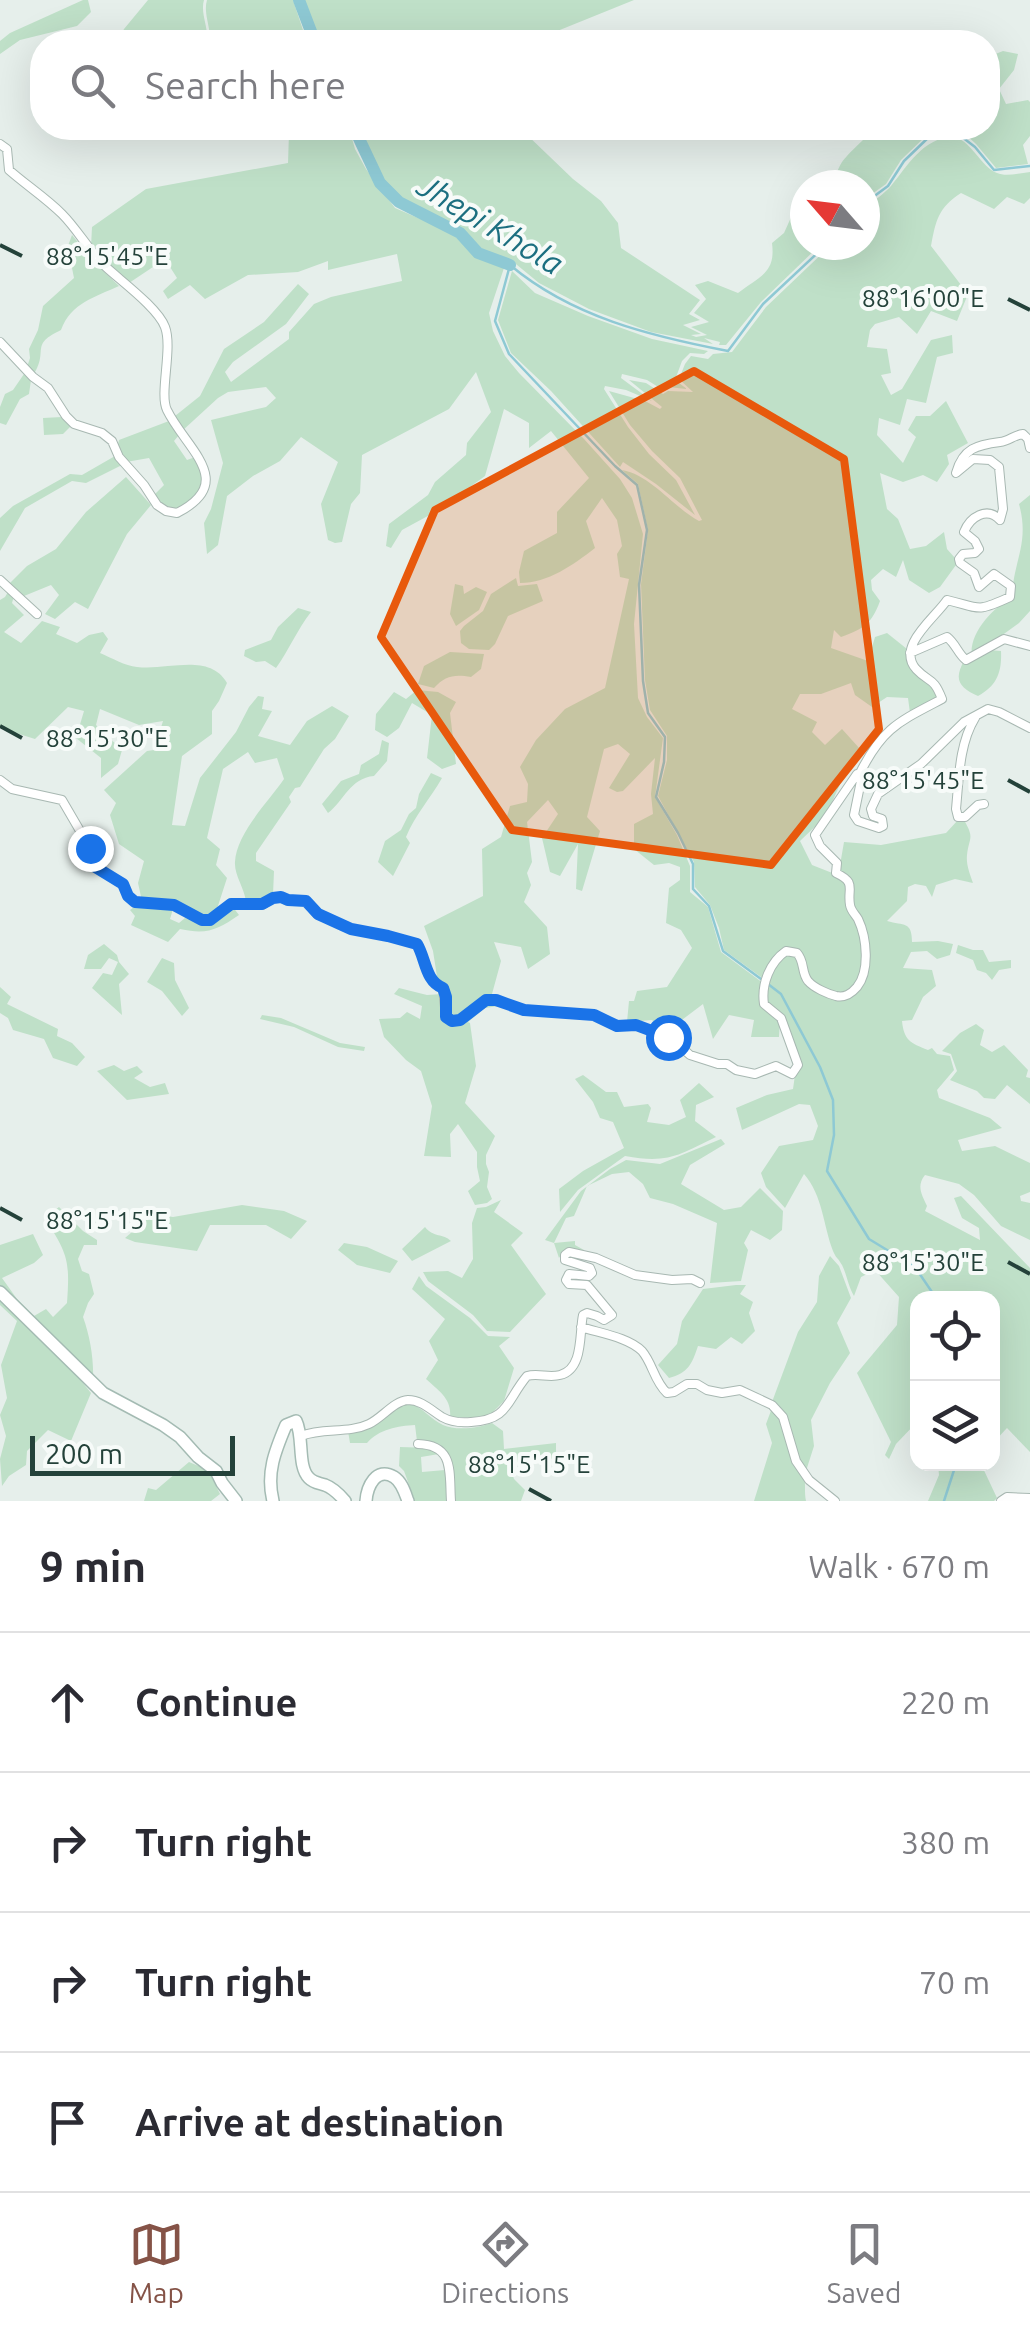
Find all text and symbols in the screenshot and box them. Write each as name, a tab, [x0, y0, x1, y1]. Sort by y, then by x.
search box	[30, 30, 1000, 140]
icon: search	[65, 58, 120, 113]
text: Search here	[145, 64, 346, 106]
water label: Jhepi Khola	[410, 166, 570, 281]
north arrow	[790, 170, 880, 260]
text: 88°15'45"E	[46, 242, 168, 270]
text: 88°16'00"E	[862, 284, 984, 312]
text: 88°15'30"E	[46, 724, 168, 752]
text: 88°15'45"E	[862, 766, 984, 794]
route end	[68, 826, 114, 872]
route start	[646, 1015, 692, 1061]
text: 88°15'15"E	[46, 1206, 168, 1234]
text: 88°15'30"E	[862, 1248, 984, 1276]
map controls	[910, 1291, 1000, 1471]
button: locate	[910, 1291, 1000, 1381]
button: layers	[910, 1381, 1000, 1471]
scale bar	[30, 1431, 235, 1476]
text: 200 m	[45, 1438, 123, 1469]
text: 88°15'15"E	[468, 1450, 590, 1478]
text: 9 min	[40, 1543, 146, 1590]
text: Walk · 670 m	[808, 1548, 990, 1584]
icon: ahead	[40, 1675, 95, 1730]
text: Continue	[135, 1681, 297, 1723]
text: 220 m	[901, 1684, 990, 1720]
icon: right	[40, 1815, 95, 1870]
text: Turn right	[135, 1821, 312, 1863]
text: 380 m	[901, 1824, 990, 1860]
icon: right	[40, 1955, 95, 2010]
text: Turn right	[135, 1961, 312, 2003]
text: 70 m	[919, 1964, 990, 2000]
icon: arrive	[40, 2095, 95, 2150]
text: Arrive at destination	[135, 2101, 504, 2143]
tab: Map	[129, 2217, 184, 2308]
tab: Directions	[441, 2217, 569, 2308]
tab: Saved	[827, 2217, 901, 2308]

